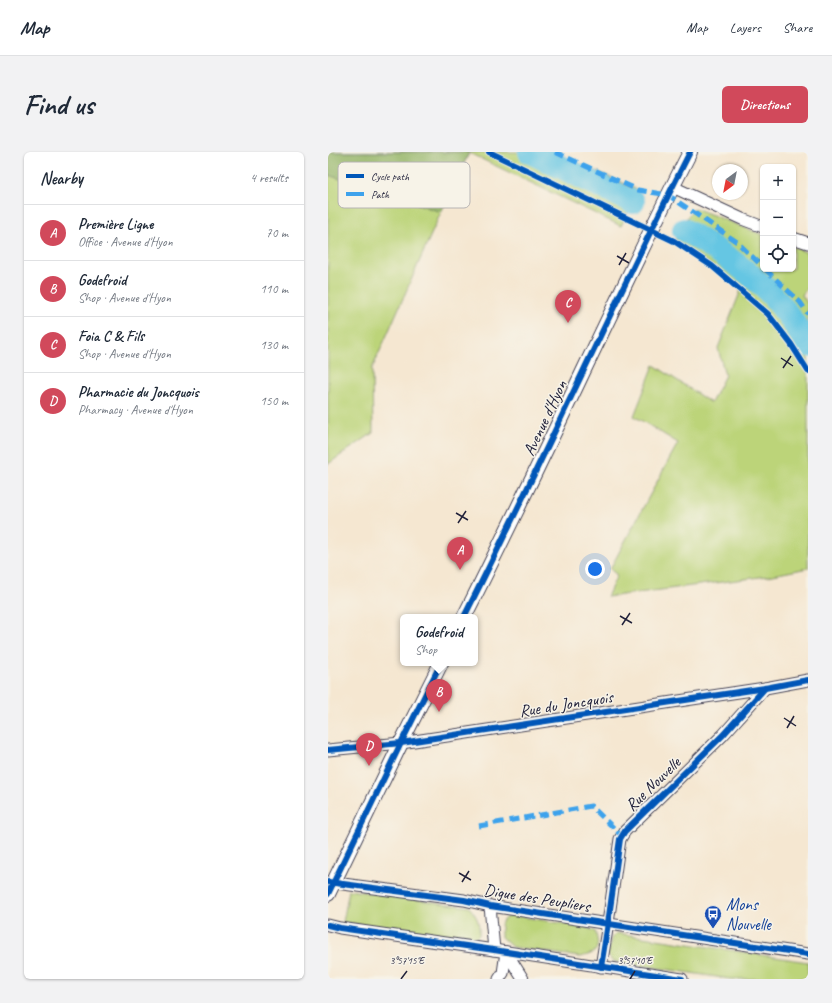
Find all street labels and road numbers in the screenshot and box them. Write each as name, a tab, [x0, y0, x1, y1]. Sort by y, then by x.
street label: Avenue d'Hyon	[518, 377, 572, 459]
street label: Rue du Joncquois	[518, 686, 615, 722]
street label: Rue Nouvelle	[621, 751, 686, 815]
street label: Digue des Peupliers	[483, 879, 594, 917]

